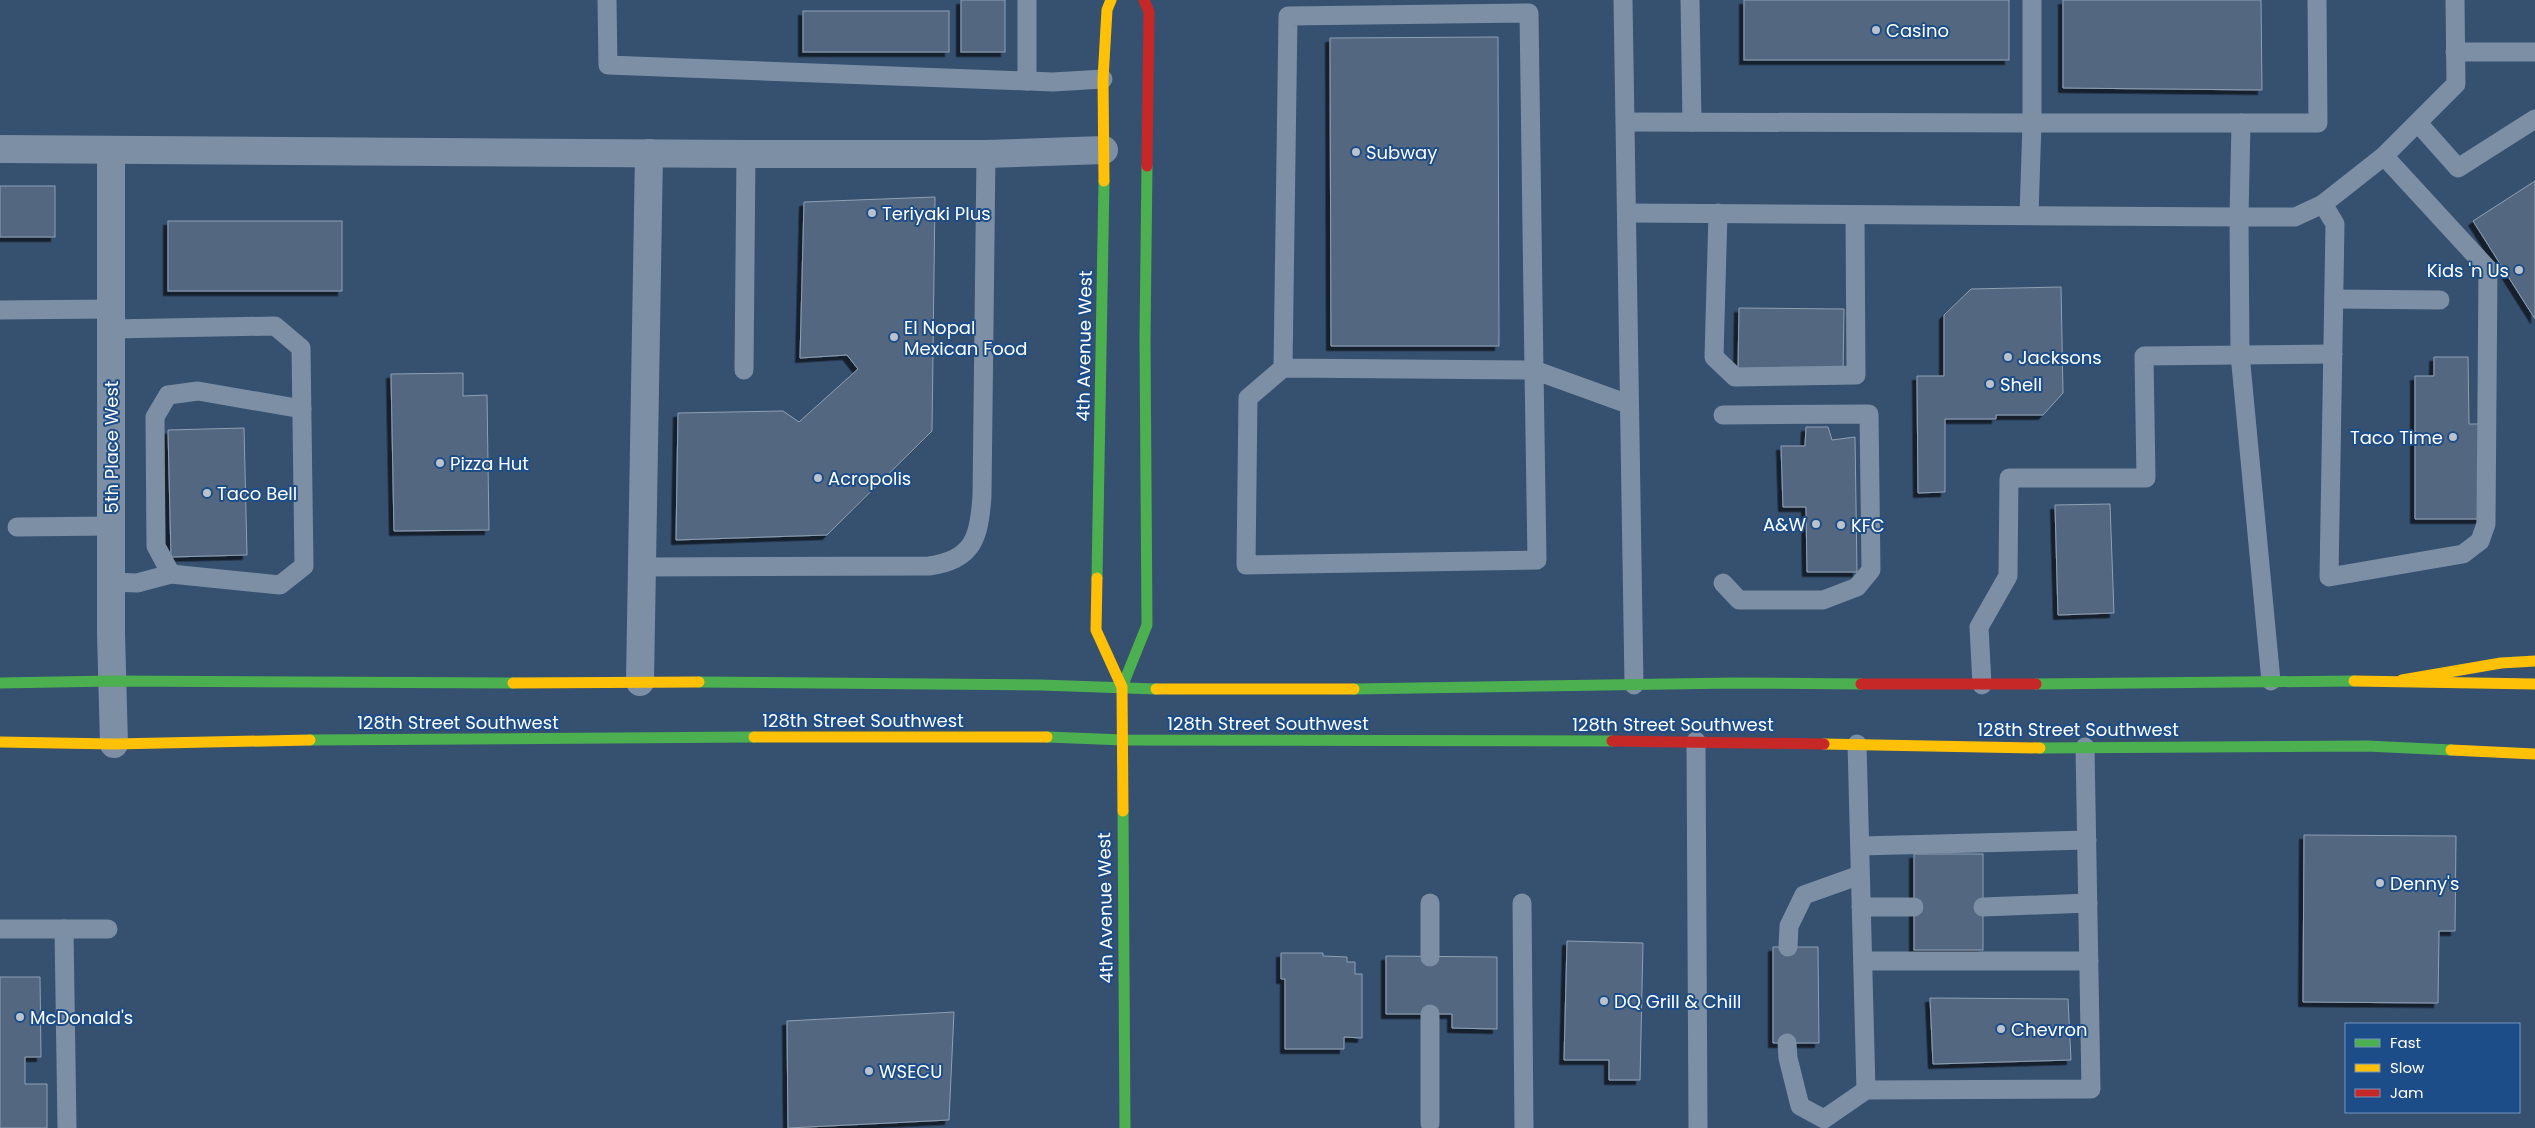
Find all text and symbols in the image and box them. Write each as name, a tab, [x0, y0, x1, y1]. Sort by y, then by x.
place label: Casino	[1886, 18, 1949, 43]
marker: Casino	[1870, 24, 1882, 36]
place label: Subway	[1366, 140, 1437, 165]
marker: Subway	[1350, 146, 1362, 158]
place label: Teriyaki Plus	[882, 201, 991, 226]
marker: Teriyaki Plus	[866, 207, 878, 219]
place label: Kids 'n Us	[2427, 258, 2509, 283]
marker: Kids 'n Us	[2513, 264, 2525, 276]
street label: 4th Avenue West	[1070, 270, 1098, 422]
place label: El Nopal Mexican Food	[904, 315, 1027, 361]
marker: El Nopal Mexican Food	[888, 331, 900, 343]
place label: Jacksons	[2018, 345, 2102, 370]
marker: Jacksons	[2002, 351, 2014, 363]
place label: Shell	[2000, 372, 2042, 397]
marker: Shell	[1984, 378, 1996, 390]
street label: 5th Place West	[99, 381, 124, 513]
place label: Taco Time	[2350, 425, 2443, 450]
marker: Taco Time	[2447, 431, 2459, 443]
place label: Pizza Hut	[450, 451, 529, 476]
marker: Pizza Hut	[434, 457, 446, 469]
place label: Acropolis	[828, 466, 911, 491]
marker: Acropolis	[812, 472, 824, 484]
place label: Taco Bell	[217, 481, 297, 506]
marker: Taco Bell	[201, 487, 213, 499]
place label: A&W	[1763, 512, 1806, 537]
place label: KFC	[1851, 513, 1885, 538]
marker: A&W	[1810, 518, 1822, 530]
marker: KFC	[1835, 519, 1847, 531]
street label: 128th Street Southwest	[762, 708, 964, 733]
street label: 128th Street Southwest	[357, 710, 559, 735]
street label: 128th Street Southwest	[1167, 711, 1369, 736]
street label: 128th Street Southwest	[1572, 712, 1774, 737]
street label: 128th Street Southwest	[1977, 717, 2179, 742]
street label: 4th Avenue West	[1091, 832, 1119, 984]
place label: Denny's	[2390, 871, 2459, 896]
marker: Denny's	[2374, 877, 2386, 889]
place label: DQ Grill & Chill	[1614, 989, 1741, 1014]
marker: DQ Grill & Chill	[1598, 995, 1610, 1007]
place label: McDonald's	[30, 1005, 133, 1030]
marker: McDonald's	[14, 1011, 26, 1023]
place label: Chevron	[2011, 1017, 2087, 1042]
marker: Chevron	[1995, 1023, 2007, 1035]
legend	[2345, 1023, 2520, 1113]
text: Fast	[2390, 1032, 2421, 1053]
text: Slow	[2390, 1057, 2425, 1078]
place label: WSECU	[879, 1059, 942, 1084]
marker: WSECU	[863, 1065, 875, 1077]
text: Jam	[2390, 1082, 2424, 1103]

